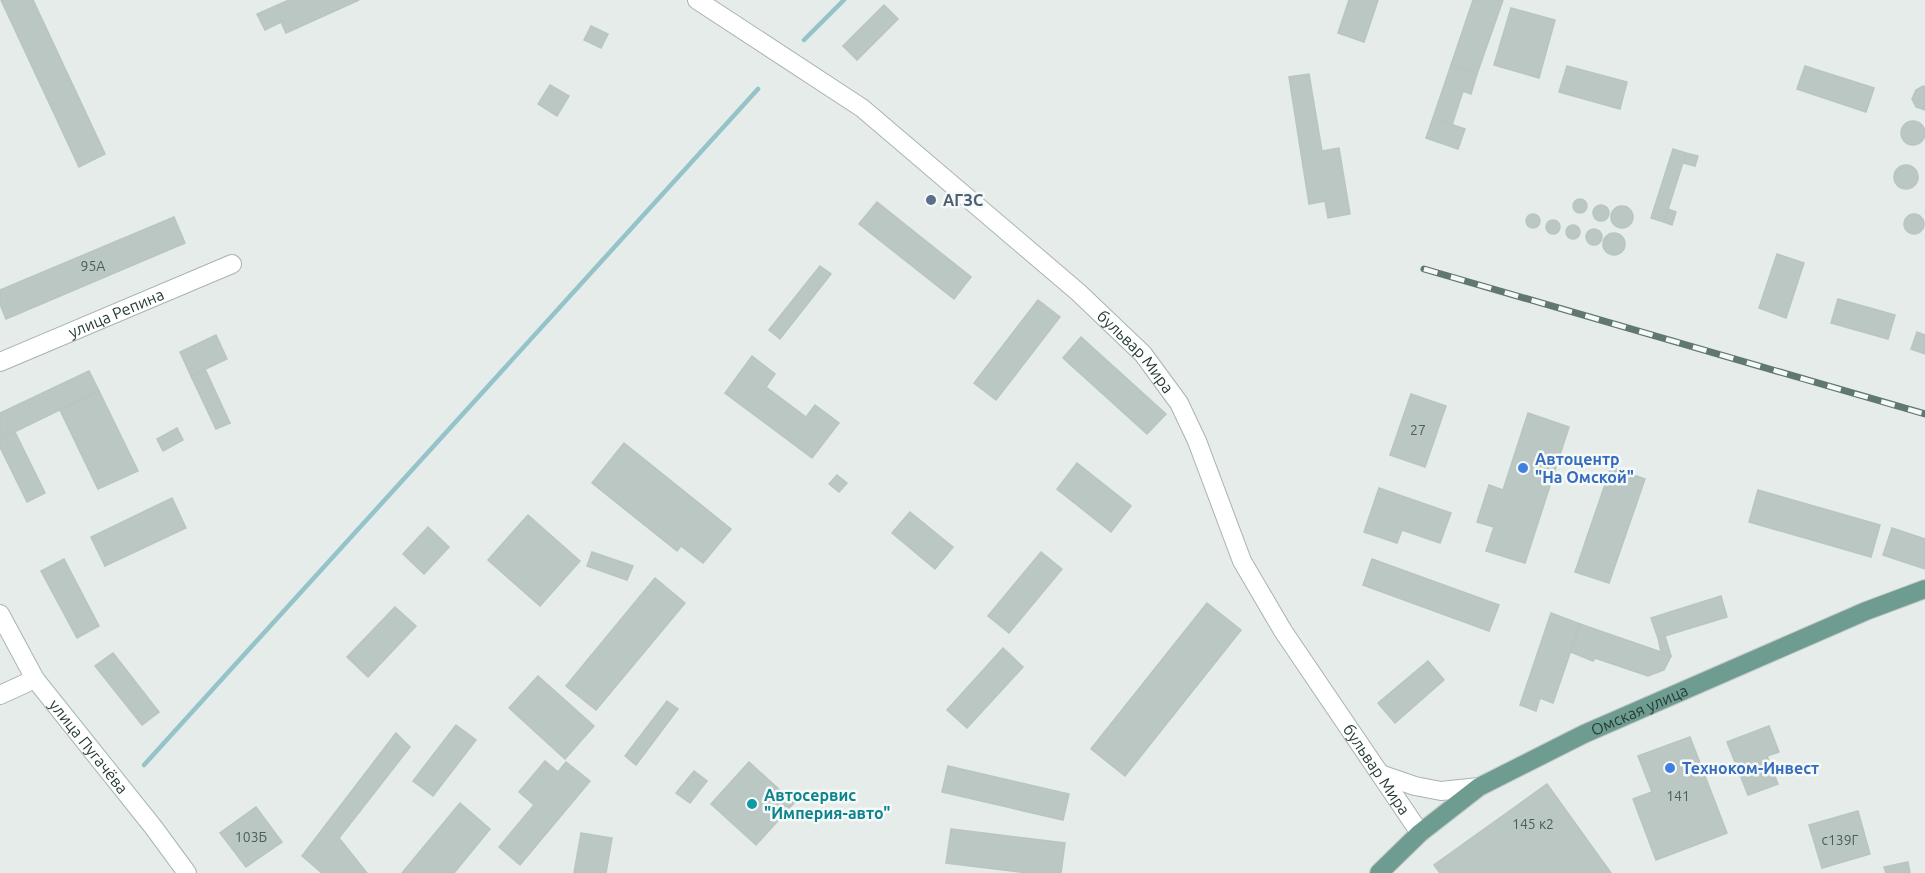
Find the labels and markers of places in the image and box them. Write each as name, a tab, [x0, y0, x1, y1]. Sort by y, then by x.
place label: АГЗС	[943, 191, 983, 209]
marker: АГЗС	[924, 193, 938, 207]
place label: Автоцентр "На Омской"	[1535, 450, 1634, 486]
marker: Автоцентр "На Омской"	[1516, 461, 1530, 475]
place label: Техноком-Инвест	[1682, 759, 1819, 777]
marker: Техноком-Инвест	[1663, 761, 1677, 775]
place label: Автосервис "Империя-авто"	[764, 786, 890, 822]
marker: Автосервис "Империя-авто"	[745, 797, 759, 811]

